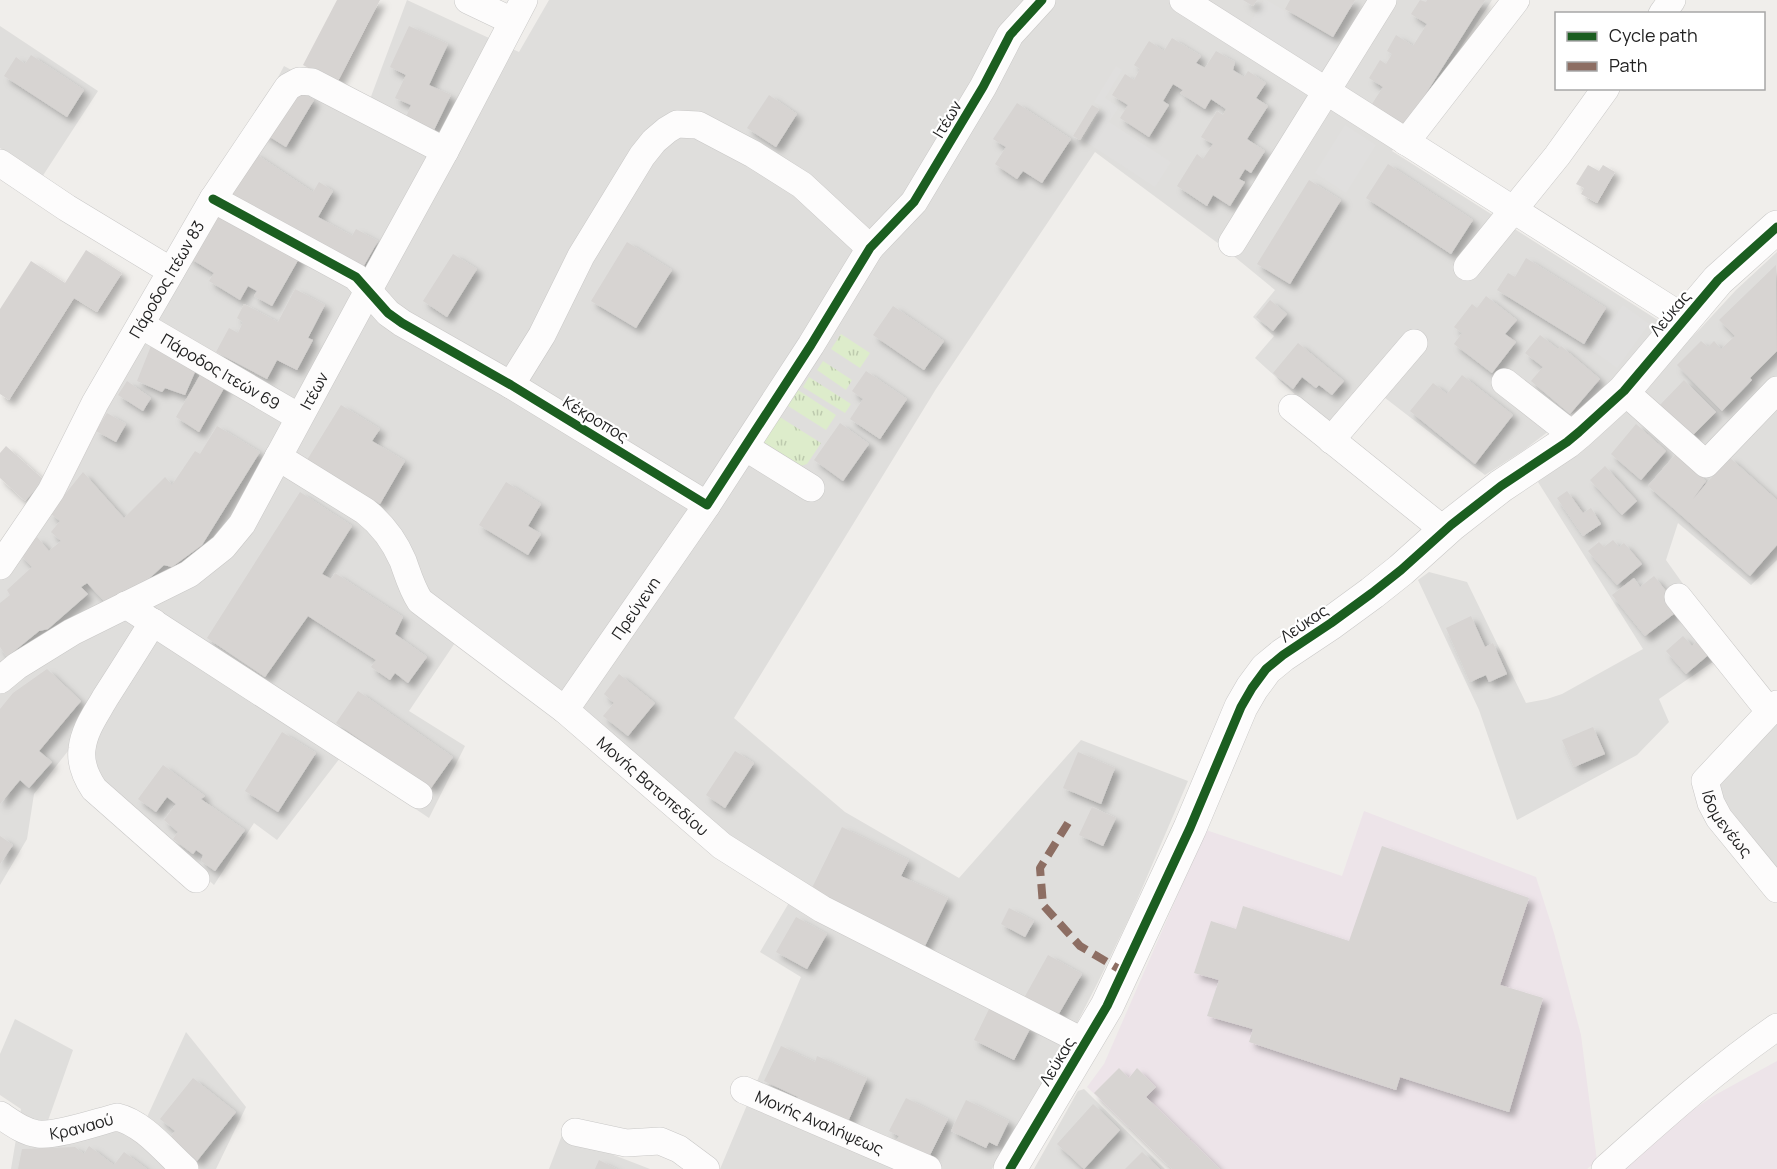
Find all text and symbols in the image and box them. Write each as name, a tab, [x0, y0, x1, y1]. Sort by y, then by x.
legend	[1555, 12, 1765, 90]
text: Cycle path	[1609, 23, 1698, 47]
text: Path	[1609, 53, 1647, 77]
street label: Ιτέων	[927, 96, 967, 142]
street label: Πάροδος Ιτέων 83	[124, 217, 209, 342]
street label: Λεύκας	[1644, 285, 1696, 341]
street label: Πάροδος Ιτεών 69	[157, 328, 284, 415]
street label: Ιτέων	[295, 368, 333, 414]
street label: Κέκροπος	[559, 391, 633, 447]
street label: Πρεύγενη	[606, 572, 665, 644]
street label: Λεύκας	[1276, 599, 1332, 647]
street label: Μονής Βατοπεδίου	[592, 731, 713, 841]
street label: Ιδομενέως	[1697, 788, 1758, 862]
street label: Λεύκας	[1034, 1032, 1080, 1090]
street label: Μονής Αναλήψεως	[752, 1085, 887, 1160]
street label: Κραναού	[48, 1108, 116, 1145]

